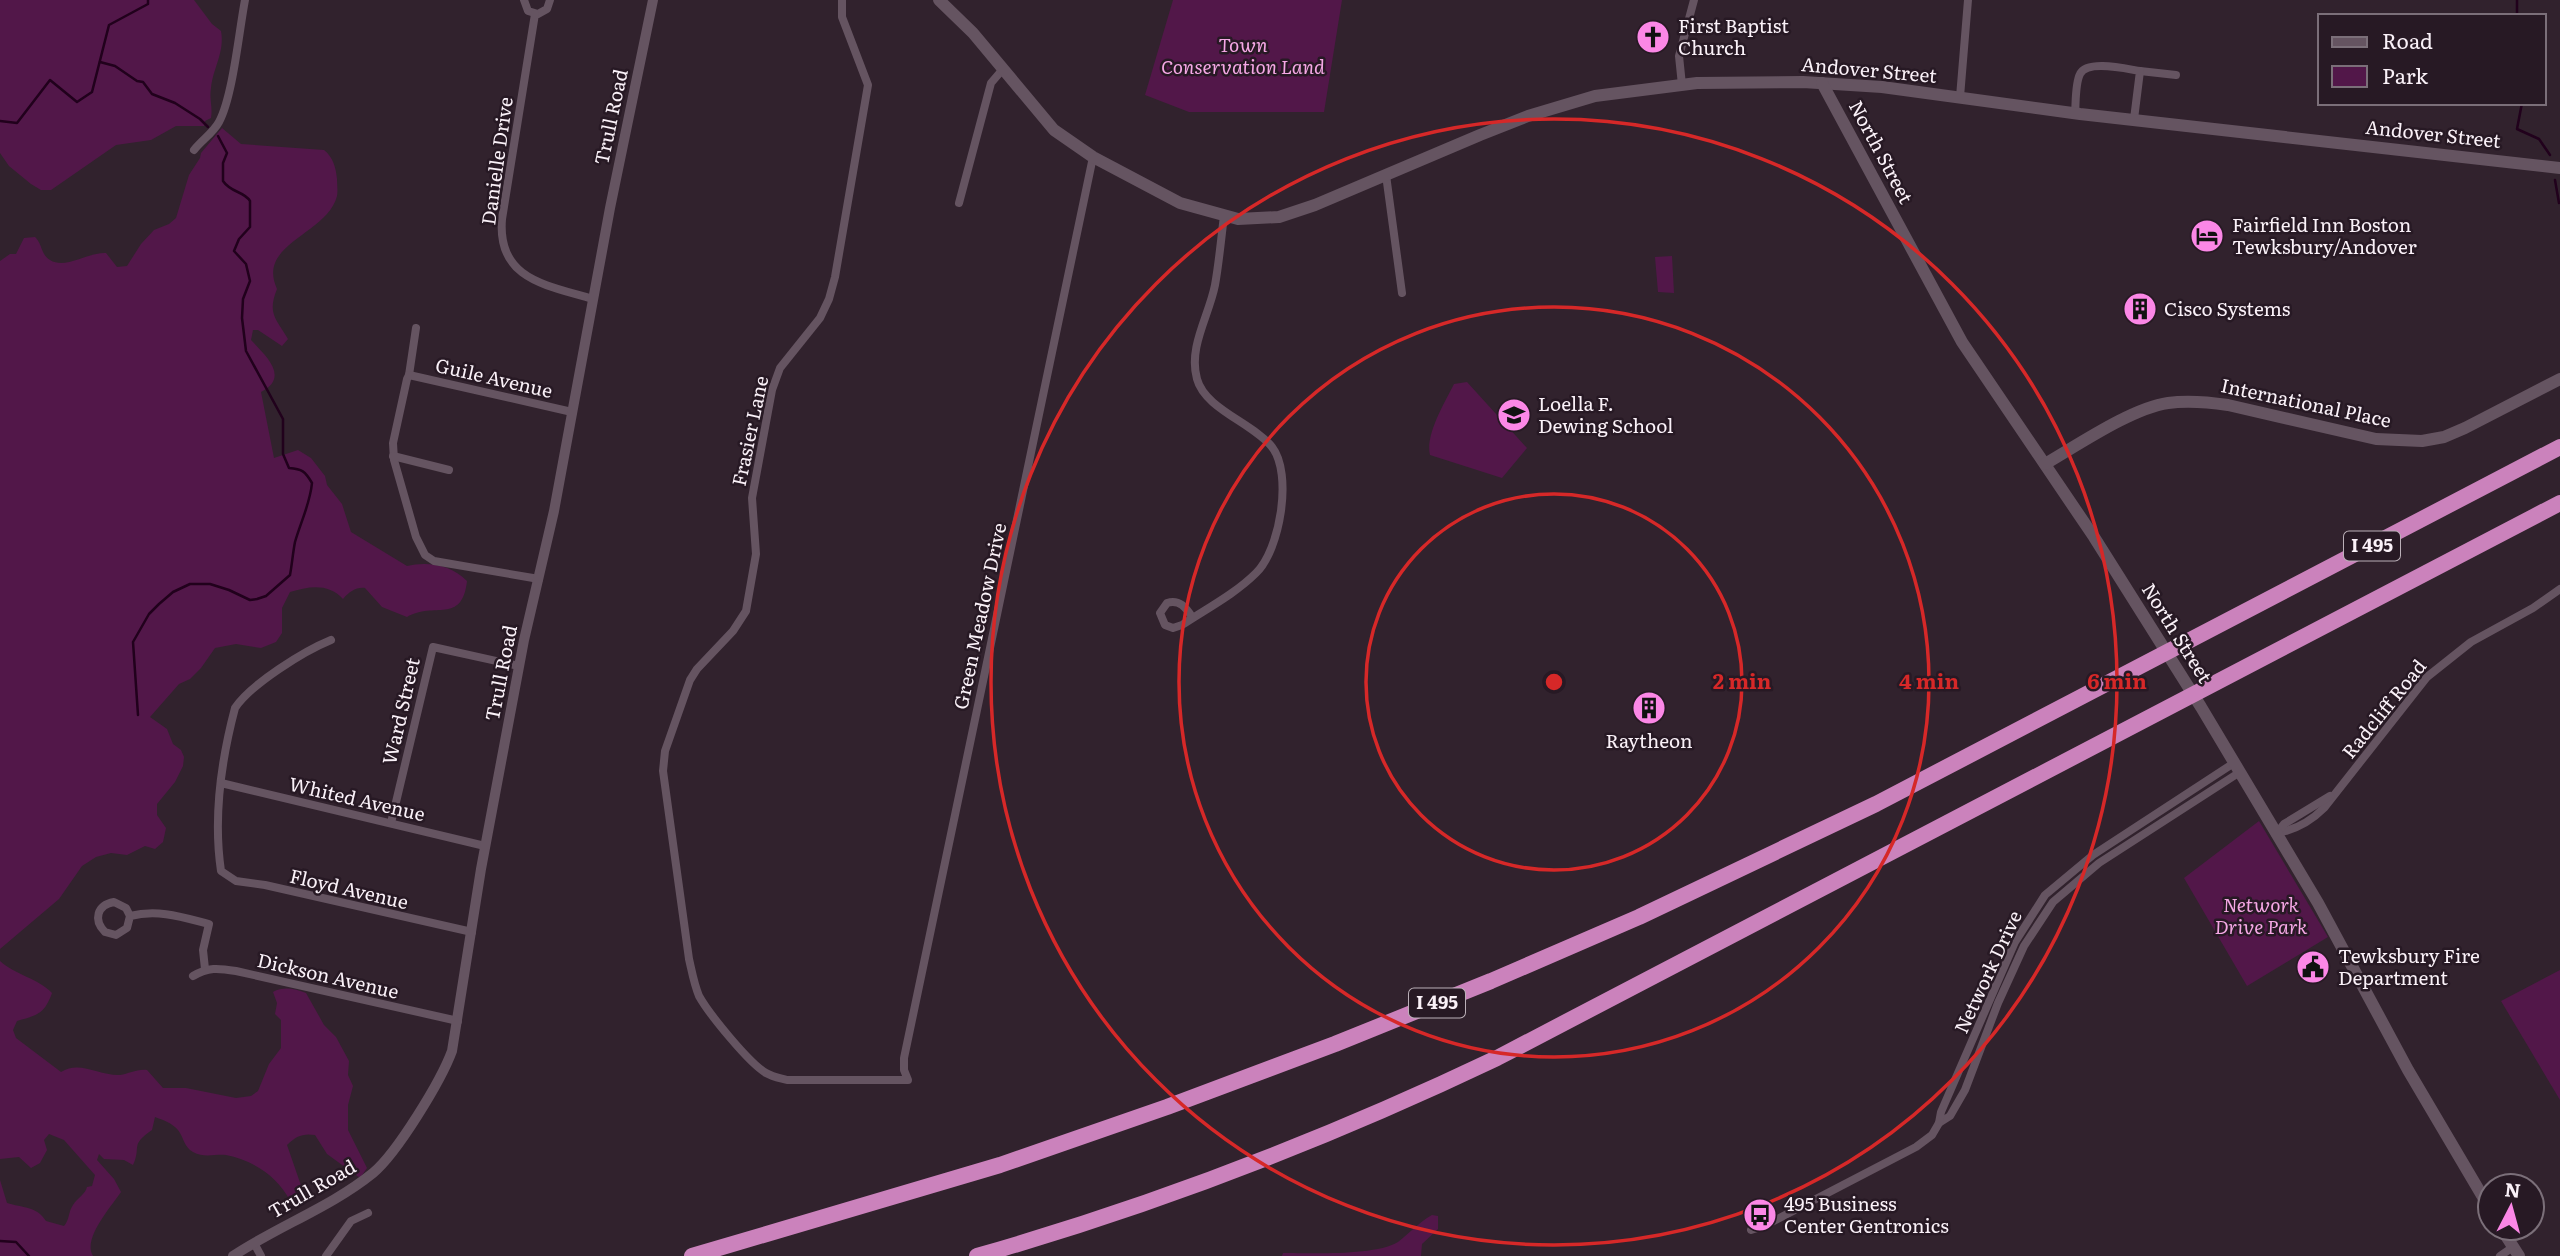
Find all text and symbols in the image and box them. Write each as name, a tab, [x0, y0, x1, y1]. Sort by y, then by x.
place label: First Baptist Church	[1678, 11, 1789, 61]
legend	[2318, 14, 2546, 105]
church icon: First Baptist Church	[1634, 18, 1672, 56]
text: Road	[2382, 24, 2433, 55]
park label: Town Conservation Land	[1161, 30, 1325, 80]
street label: Andover Street	[1800, 49, 1938, 89]
text: Park	[2382, 59, 2428, 90]
street label: Trull Road	[586, 66, 634, 167]
street label: Danielle Drive	[473, 95, 519, 227]
street label: North Street	[1843, 95, 1921, 208]
street label: Andover Street	[2364, 112, 2502, 154]
place label: Fairfield Inn Boston Tewksbury/Andover	[2232, 210, 2417, 260]
hotel icon: Fairfield Inn Boston Tewksbury/Andover	[2188, 217, 2226, 255]
building icon: Cisco Systems	[2121, 290, 2159, 328]
place label: Cisco Systems	[2164, 294, 2291, 322]
street label: Guile Avenue	[433, 350, 556, 404]
street label: International Place	[2218, 370, 2394, 434]
street label: Frasier Lane	[724, 373, 774, 489]
place label: Loella F. Dewing School	[1538, 389, 1673, 439]
school or university icon: Loella F. Dewing School	[1495, 396, 1533, 434]
street label: Green Meadow Drive	[946, 520, 1013, 712]
road number: I 495	[2344, 532, 2400, 560]
street label: North Street	[2136, 577, 2220, 688]
street label: Trull Road	[477, 622, 523, 723]
street label: Radcliff Road	[2334, 652, 2432, 764]
street label: Ward Street	[374, 654, 426, 767]
text: 2 min	[1713, 664, 1772, 695]
text: 4 min	[1899, 664, 1959, 695]
text: 6 min	[2087, 664, 2147, 695]
centre of rings	[1542, 670, 1566, 694]
building icon: Raytheon	[1630, 689, 1668, 727]
place label: Raytheon	[1605, 726, 1693, 754]
street label: Whited Avenue	[287, 769, 428, 827]
street label: Floyd Avenue	[287, 861, 411, 915]
park label: Network Drive Park	[2215, 890, 2308, 940]
street label: Network Drive	[1946, 905, 2028, 1038]
place label: Tewksbury Fire Department	[2338, 941, 2480, 991]
street label: Dickson Avenue	[255, 945, 402, 1005]
public building icon: Tewksbury Fire Department	[2294, 948, 2332, 986]
road number: I 495	[1409, 988, 1465, 1018]
street label: Trull Road	[262, 1152, 361, 1225]
north arrow	[2476, 1172, 2546, 1242]
text: N	[2503, 1174, 2522, 1204]
place label: 495 Business Center Gentronics	[1784, 1189, 1949, 1239]
bus stop icon: 495 Business Center Gentronics	[1741, 1196, 1779, 1234]

